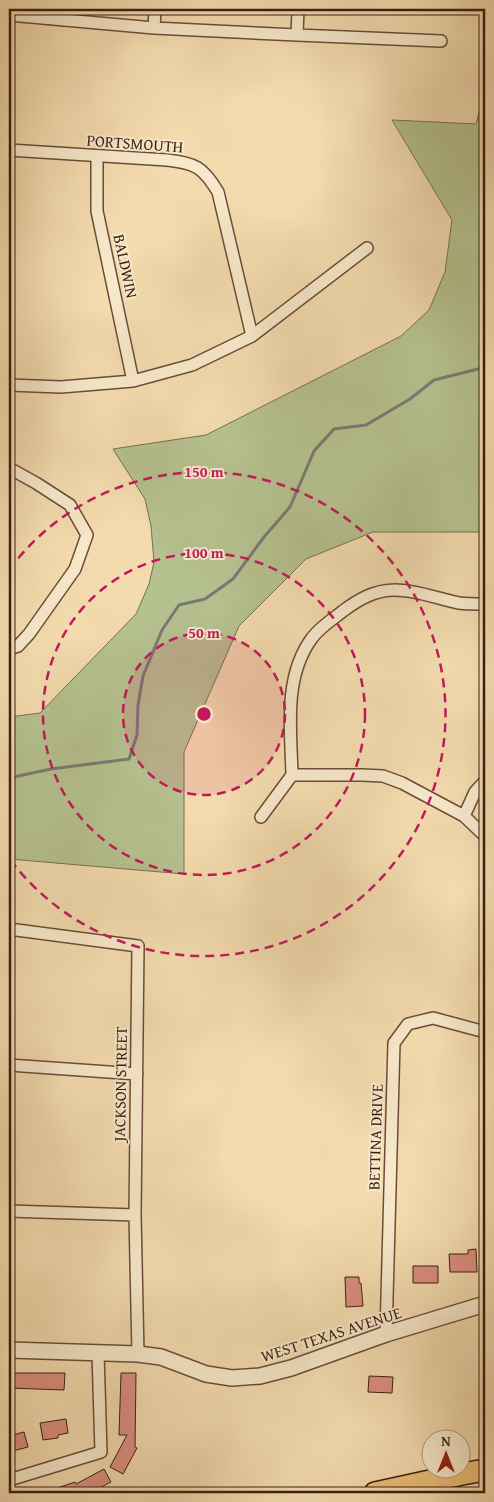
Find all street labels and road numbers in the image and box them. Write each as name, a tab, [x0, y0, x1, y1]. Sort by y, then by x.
street label: PORTSMOUTH	[86, 128, 185, 158]
street label: BALDWIN	[107, 232, 145, 301]
street label: JACKSON STREET	[107, 1026, 133, 1144]
street label: BETTINA DRIVE	[361, 1084, 389, 1190]
street label: WEST TEXAS AVENUE	[258, 1300, 404, 1368]

